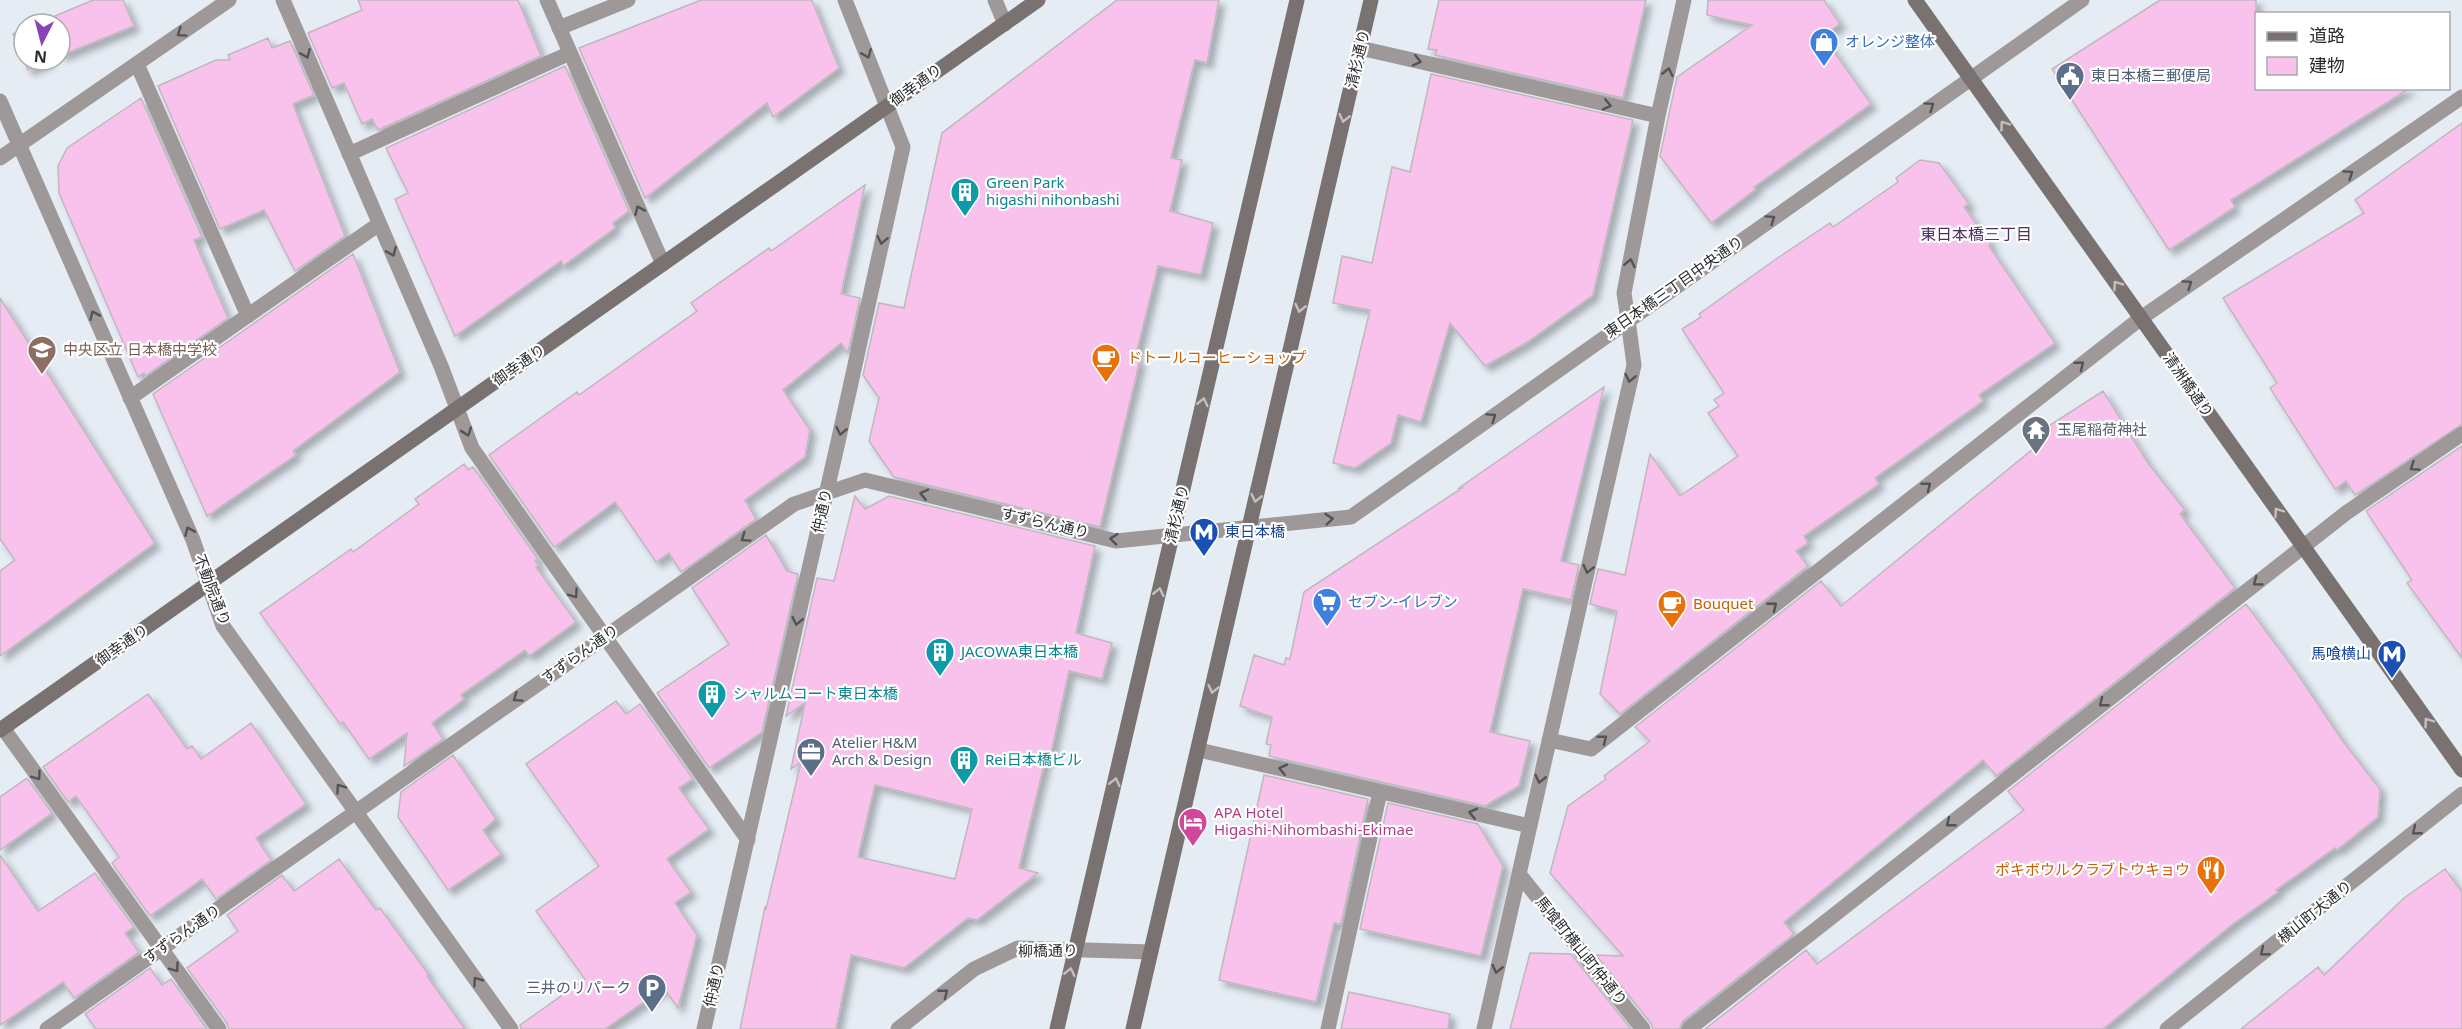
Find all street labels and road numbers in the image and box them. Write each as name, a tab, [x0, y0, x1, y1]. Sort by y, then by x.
street label: 清杉通り	[1341, 27, 1374, 90]
street label: 御幸通り	[885, 58, 946, 110]
street label: 東日本橋三丁目中央通り	[1600, 231, 1747, 342]
street label: 御幸通り	[488, 339, 549, 390]
street label: 清洲橋通り	[2159, 348, 2219, 421]
street label: 清杉通り	[1160, 482, 1193, 545]
street label: 仲通り	[806, 487, 836, 535]
street label: すずらん通り	[999, 502, 1091, 542]
street label: 不動院通り	[190, 551, 236, 628]
street label: 御幸通り	[91, 619, 152, 670]
street label: すずらん通り	[537, 619, 622, 687]
street label: 横山町大通り	[2273, 875, 2356, 947]
street label: 馬喰町横山町仲通り	[1532, 892, 1632, 1009]
street label: すずらん通り	[139, 899, 224, 967]
street label: 柳橋通り	[1018, 939, 1078, 961]
street label: 仲通り	[698, 961, 728, 1009]

